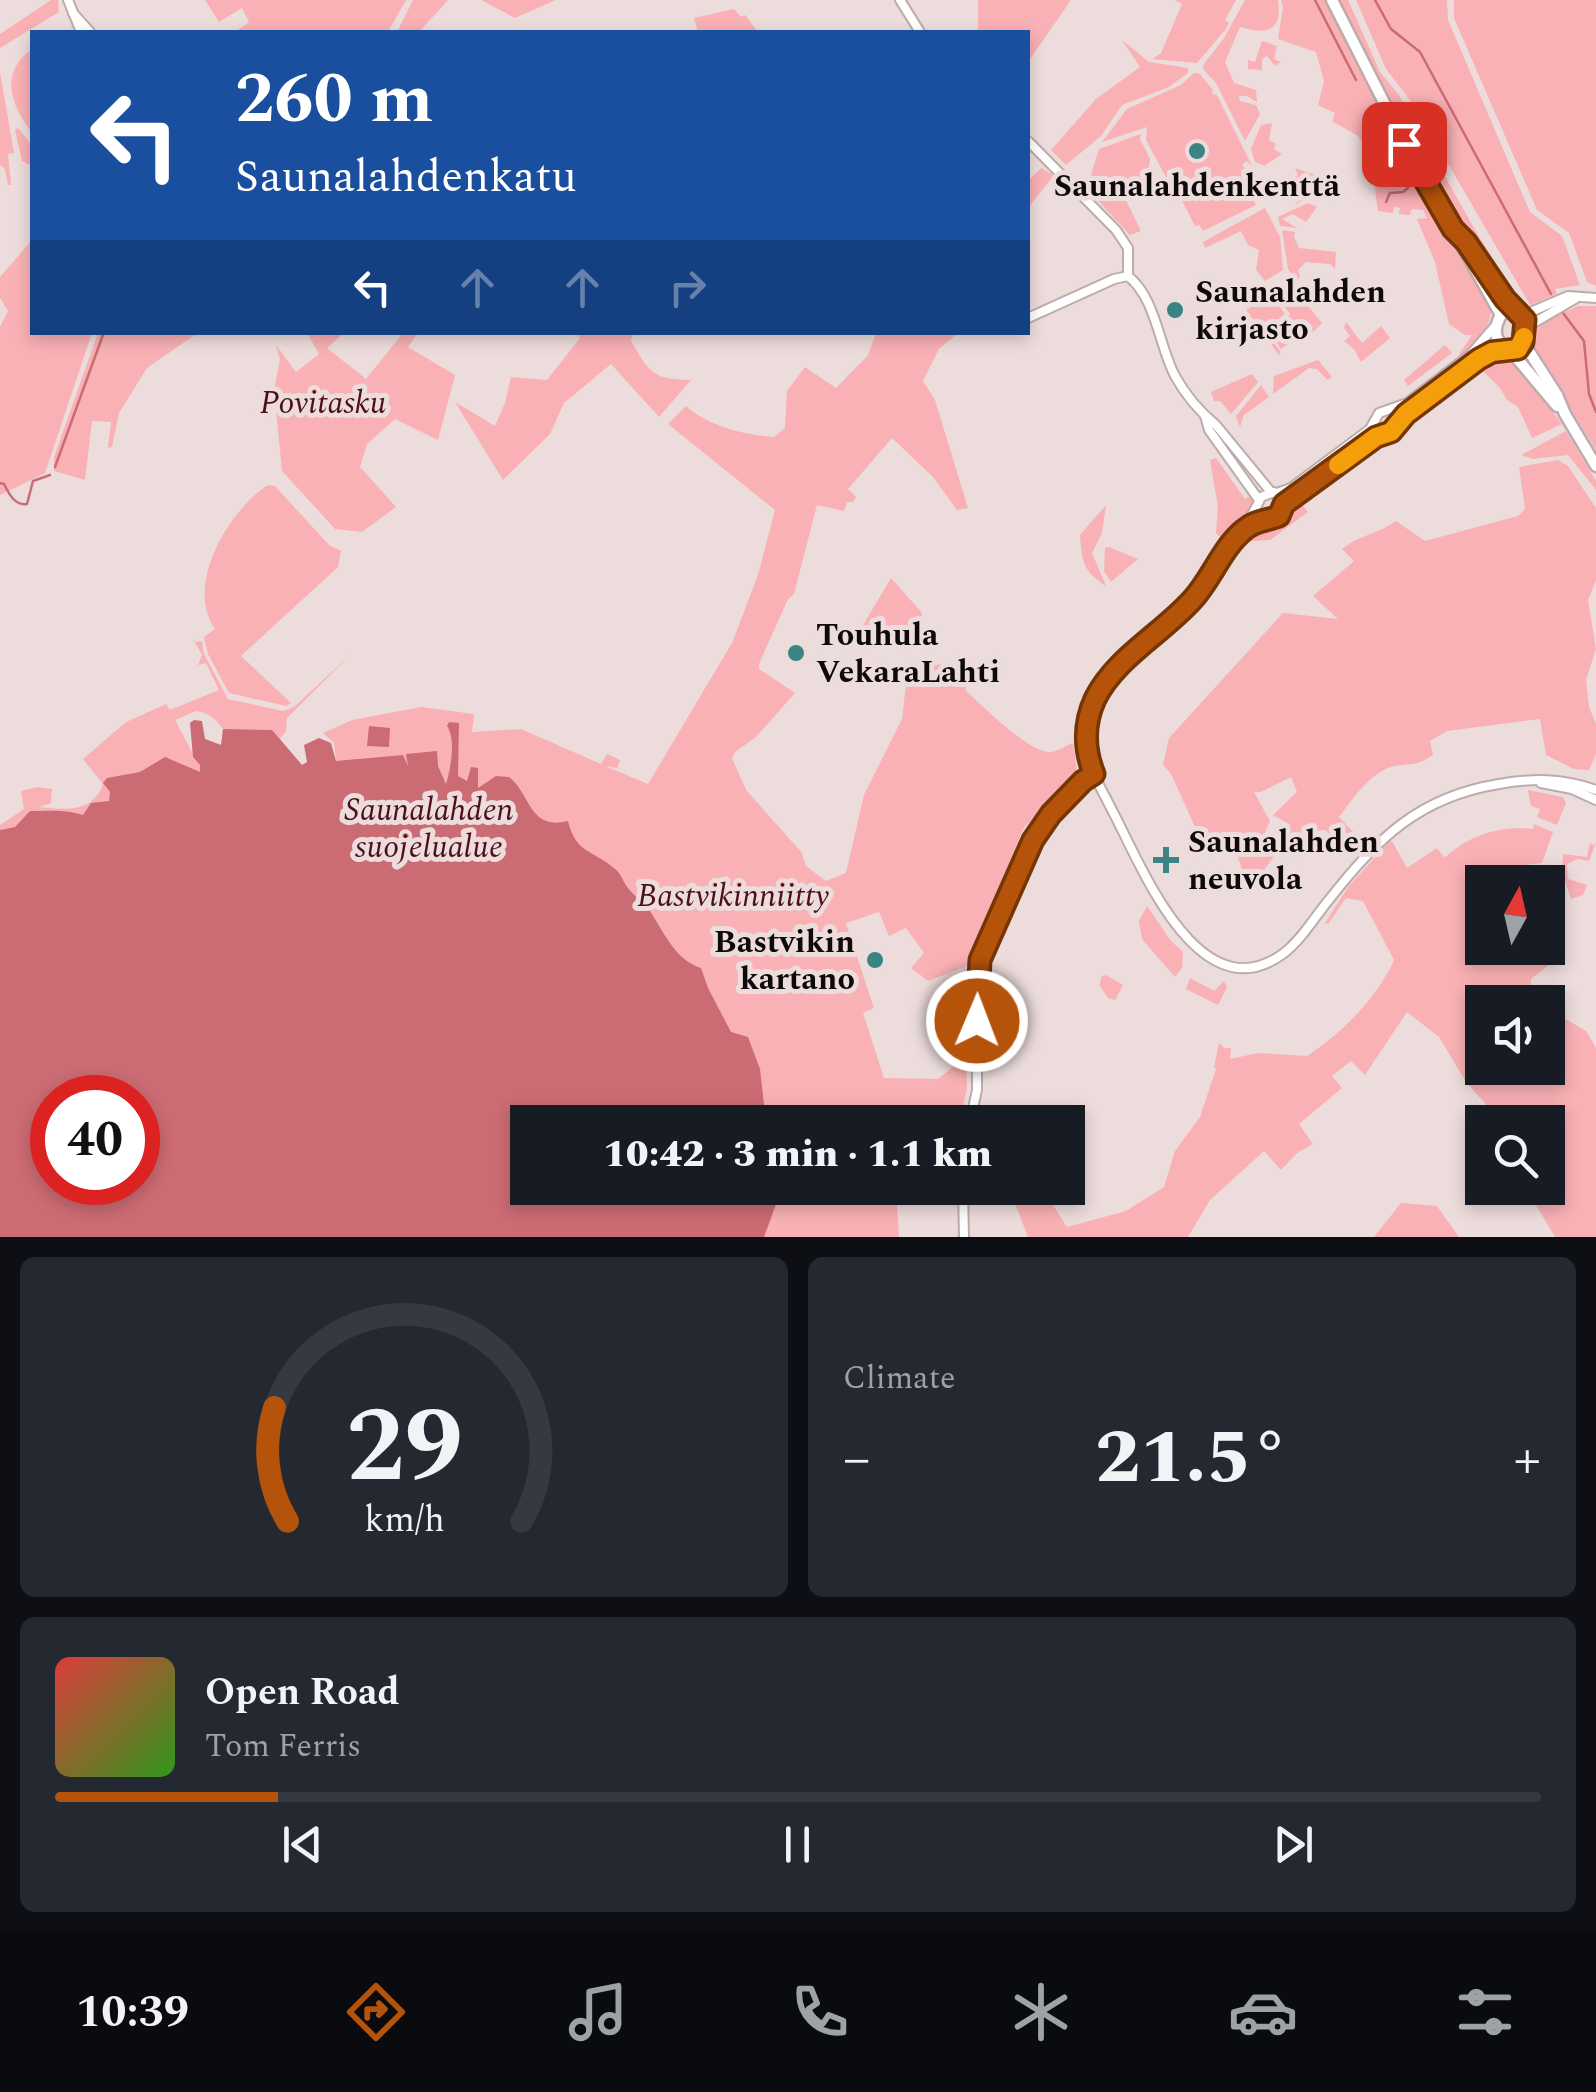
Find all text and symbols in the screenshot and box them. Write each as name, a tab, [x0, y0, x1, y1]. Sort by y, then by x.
text: 260 m	[235, 47, 433, 153]
icon: left	[70, 70, 200, 200]
pin	[1362, 102, 1447, 187]
icon: arrive	[1377, 117, 1432, 172]
marker: Saunalahdenkenttä	[1186, 140, 1208, 162]
text: Saunalahdenkatu	[235, 143, 577, 212]
place label: Saunalahdenkenttä	[1054, 162, 1341, 211]
icon: left	[345, 260, 400, 315]
icon: ahead	[450, 260, 505, 315]
icon: ahead	[555, 260, 610, 315]
icon: right	[660, 260, 715, 315]
place label: Saunalahden kirjasto	[1195, 268, 1386, 354]
marker: Saunalahden kirjasto	[1164, 299, 1186, 321]
park label: Povitasku	[260, 379, 387, 428]
place label: Touhula VekaraLahti	[816, 611, 1000, 697]
marker: Touhula VekaraLahti	[785, 642, 807, 664]
park label: Saunalahden suojelualue	[344, 786, 514, 872]
place label: Saunalahden neuvola	[1188, 818, 1379, 904]
marker: Saunalahden neuvola	[1153, 847, 1179, 873]
north arrow	[1465, 865, 1565, 965]
map controls	[1465, 865, 1565, 1205]
park label: Bastvikinniitty	[637, 872, 829, 921]
place label: Bastvikin kartano	[714, 918, 855, 1004]
marker: Bastvikin kartano	[864, 949, 886, 971]
position arrow	[925, 969, 1029, 1073]
button: sound	[1465, 985, 1565, 1085]
speed limit sign: 40	[30, 1075, 160, 1205]
button: search	[1465, 1105, 1565, 1205]
text: 10:42 · 3 min · 1.1 km	[603, 1126, 992, 1184]
text: Climate	[843, 1354, 955, 1403]
text: 29	[346, 1369, 462, 1527]
text: 21.5°	[1095, 1402, 1289, 1516]
text: −	[843, 1418, 871, 1501]
text: +	[1513, 1418, 1541, 1501]
text: km/h	[364, 1493, 444, 1548]
text: Open Road	[205, 1664, 400, 1722]
text: Tom Ferris	[205, 1722, 361, 1771]
icon: previous	[275, 1817, 330, 1872]
icon: pause	[770, 1817, 825, 1872]
icon: next	[1266, 1817, 1321, 1872]
icon: directions	[341, 1977, 411, 2047]
icon: music	[563, 1977, 633, 2047]
icon: phone	[785, 1977, 855, 2047]
icon: climate	[1006, 1977, 1076, 2047]
icon: car	[1228, 1977, 1298, 2047]
icon: filters	[1450, 1977, 1520, 2047]
text: 10:39	[76, 1978, 189, 2047]

